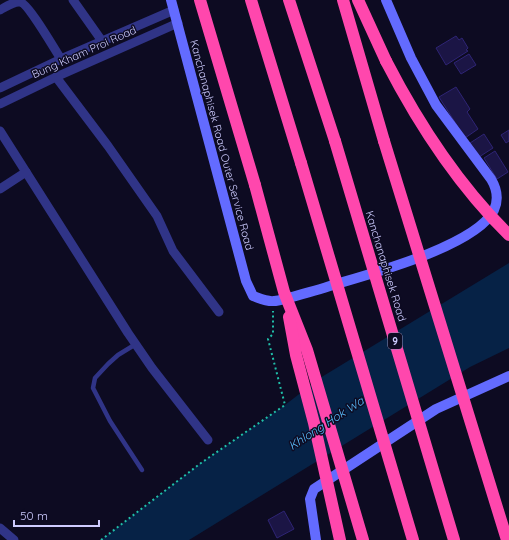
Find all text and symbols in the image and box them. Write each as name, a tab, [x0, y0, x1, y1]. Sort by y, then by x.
street label: Bung Kham Proi Road	[30, 23, 138, 81]
street label: Kanchanaphisek Road Outer Service Road	[187, 38, 257, 252]
street label: Kanchanaphisek Road	[363, 209, 409, 323]
road number: 9	[388, 333, 402, 349]
water label: Khlong Hok Wa	[285, 393, 367, 453]
scale bar	[14, 502, 99, 528]
text: 50 m	[20, 508, 48, 523]

